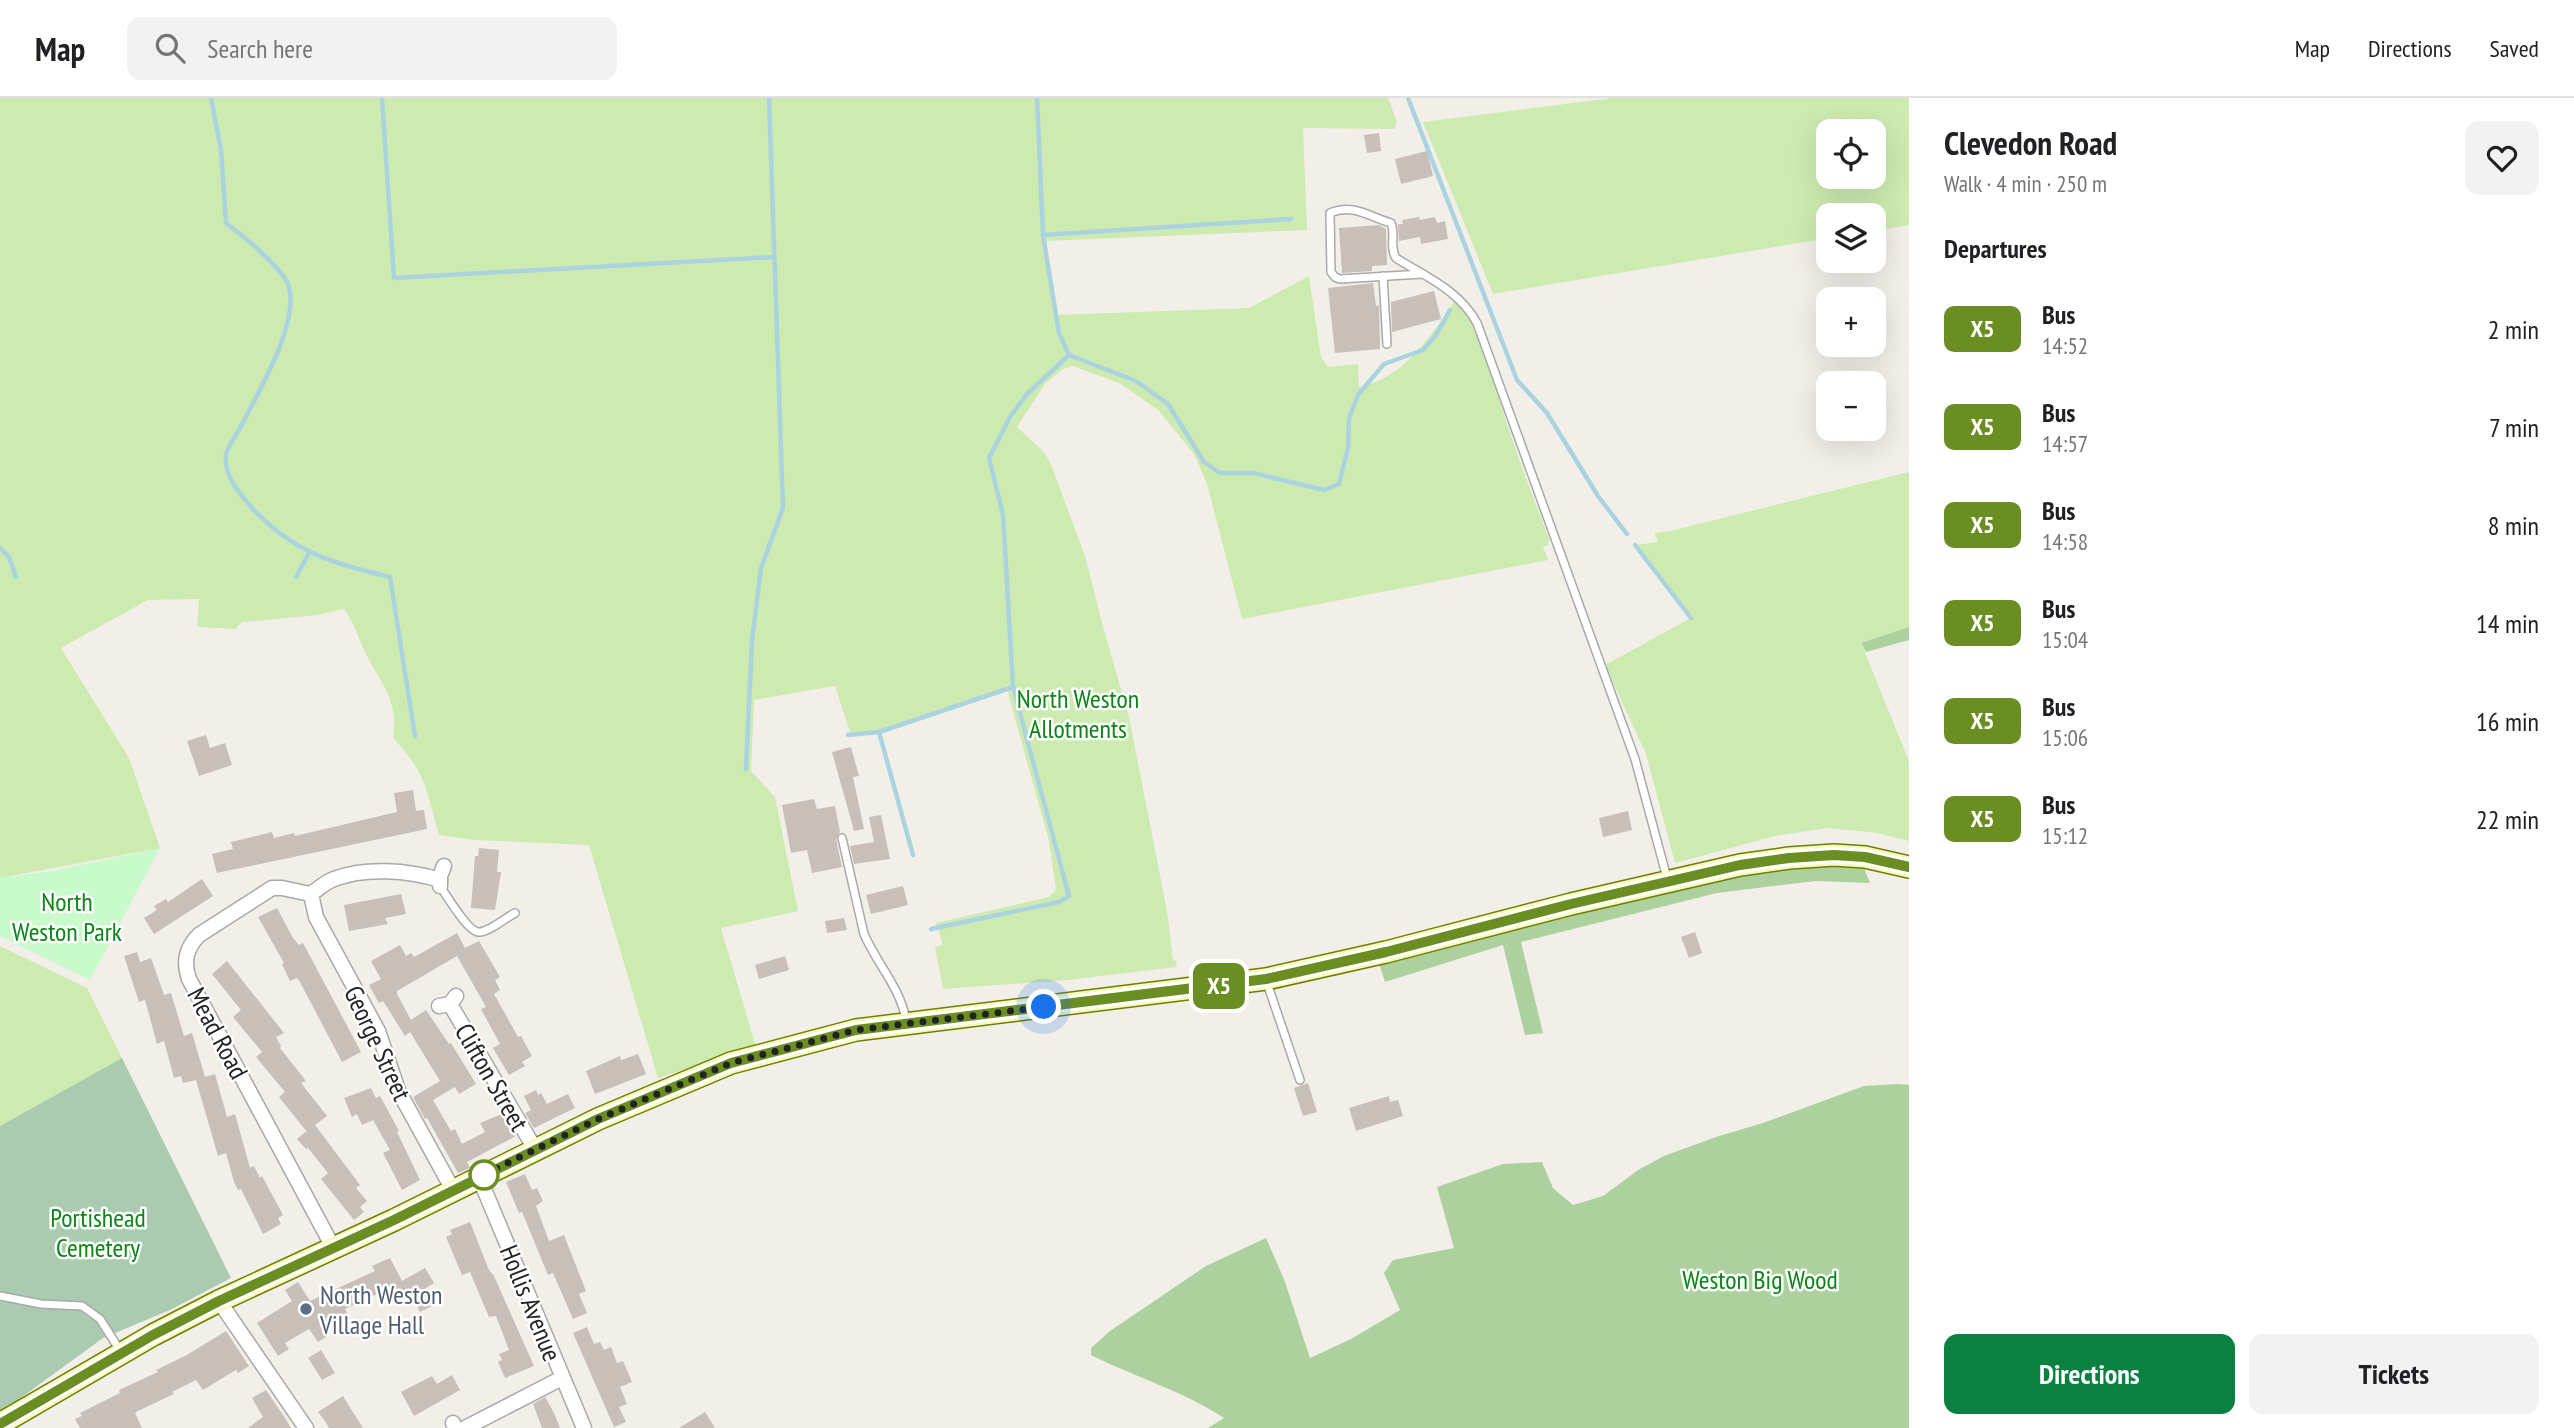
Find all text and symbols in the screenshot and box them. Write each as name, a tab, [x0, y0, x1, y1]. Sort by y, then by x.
search box	[127, 17, 617, 80]
text: Map	[35, 27, 85, 70]
icon: search	[151, 29, 189, 67]
text: Search here	[207, 32, 313, 65]
text: Map	[2295, 33, 2330, 64]
text: Directions	[2368, 33, 2452, 64]
text: Saved	[2490, 33, 2539, 64]
map controls	[1816, 119, 1886, 441]
button: locate	[1816, 119, 1886, 189]
text: Clevedon Road	[1944, 121, 2117, 164]
button: heart	[2465, 121, 2539, 195]
text: Walk · 4 min · 250 m	[1944, 169, 2107, 198]
button: layers	[1816, 203, 1886, 273]
text: Departures	[1944, 232, 2047, 265]
button: +	[1816, 287, 1886, 357]
text: Bus	[2042, 298, 2075, 331]
text: X5	[1970, 313, 1995, 344]
text: 2 min	[2488, 313, 2539, 346]
text: 14:52	[2042, 331, 2088, 360]
button: −	[1816, 371, 1886, 441]
text: Bus	[2042, 396, 2075, 429]
text: X5	[1970, 411, 1995, 442]
text: 7 min	[2489, 411, 2539, 444]
text: 14:57	[2042, 429, 2088, 458]
text: Bus	[2042, 494, 2075, 527]
text: X5	[1970, 509, 1995, 540]
text: 8 min	[2488, 509, 2539, 542]
text: 14:58	[2042, 527, 2088, 556]
text: Bus	[2042, 592, 2075, 625]
text: X5	[1970, 607, 1995, 638]
text: 14 min	[2476, 607, 2539, 640]
text: 15:04	[2042, 625, 2088, 654]
park label: North Weston Allotments	[1017, 682, 1139, 745]
text: Bus	[2042, 690, 2075, 723]
text: X5	[1970, 705, 1995, 736]
text: 16 min	[2476, 705, 2539, 738]
text: 15:06	[2042, 723, 2088, 752]
text: Bus	[2042, 788, 2075, 821]
text: X5	[1970, 803, 1995, 834]
text: 22 min	[2476, 803, 2539, 836]
text: 15:12	[2042, 821, 2088, 850]
park label: North Weston Park	[12, 885, 122, 948]
line badge: X5	[1188, 963, 1250, 1009]
text: X5	[1207, 970, 1231, 1001]
street label: George Street	[337, 980, 419, 1106]
street label: Mead Road	[180, 982, 256, 1084]
your location	[1026, 989, 1061, 1024]
street label: Clifton Street	[448, 1017, 536, 1137]
unlabelled marker	[469, 1160, 499, 1190]
park label: Portishead Cemetery	[50, 1201, 146, 1264]
street label: Hollis Avenue	[493, 1240, 569, 1366]
park label: Weston Big Wood	[1682, 1263, 1838, 1296]
place label: North Weston Village Hall	[319, 1278, 442, 1341]
marker: North Weston Village Hall	[298, 1301, 314, 1317]
button: Directions	[1944, 1334, 2235, 1414]
button: Tickets	[2249, 1334, 2539, 1414]

